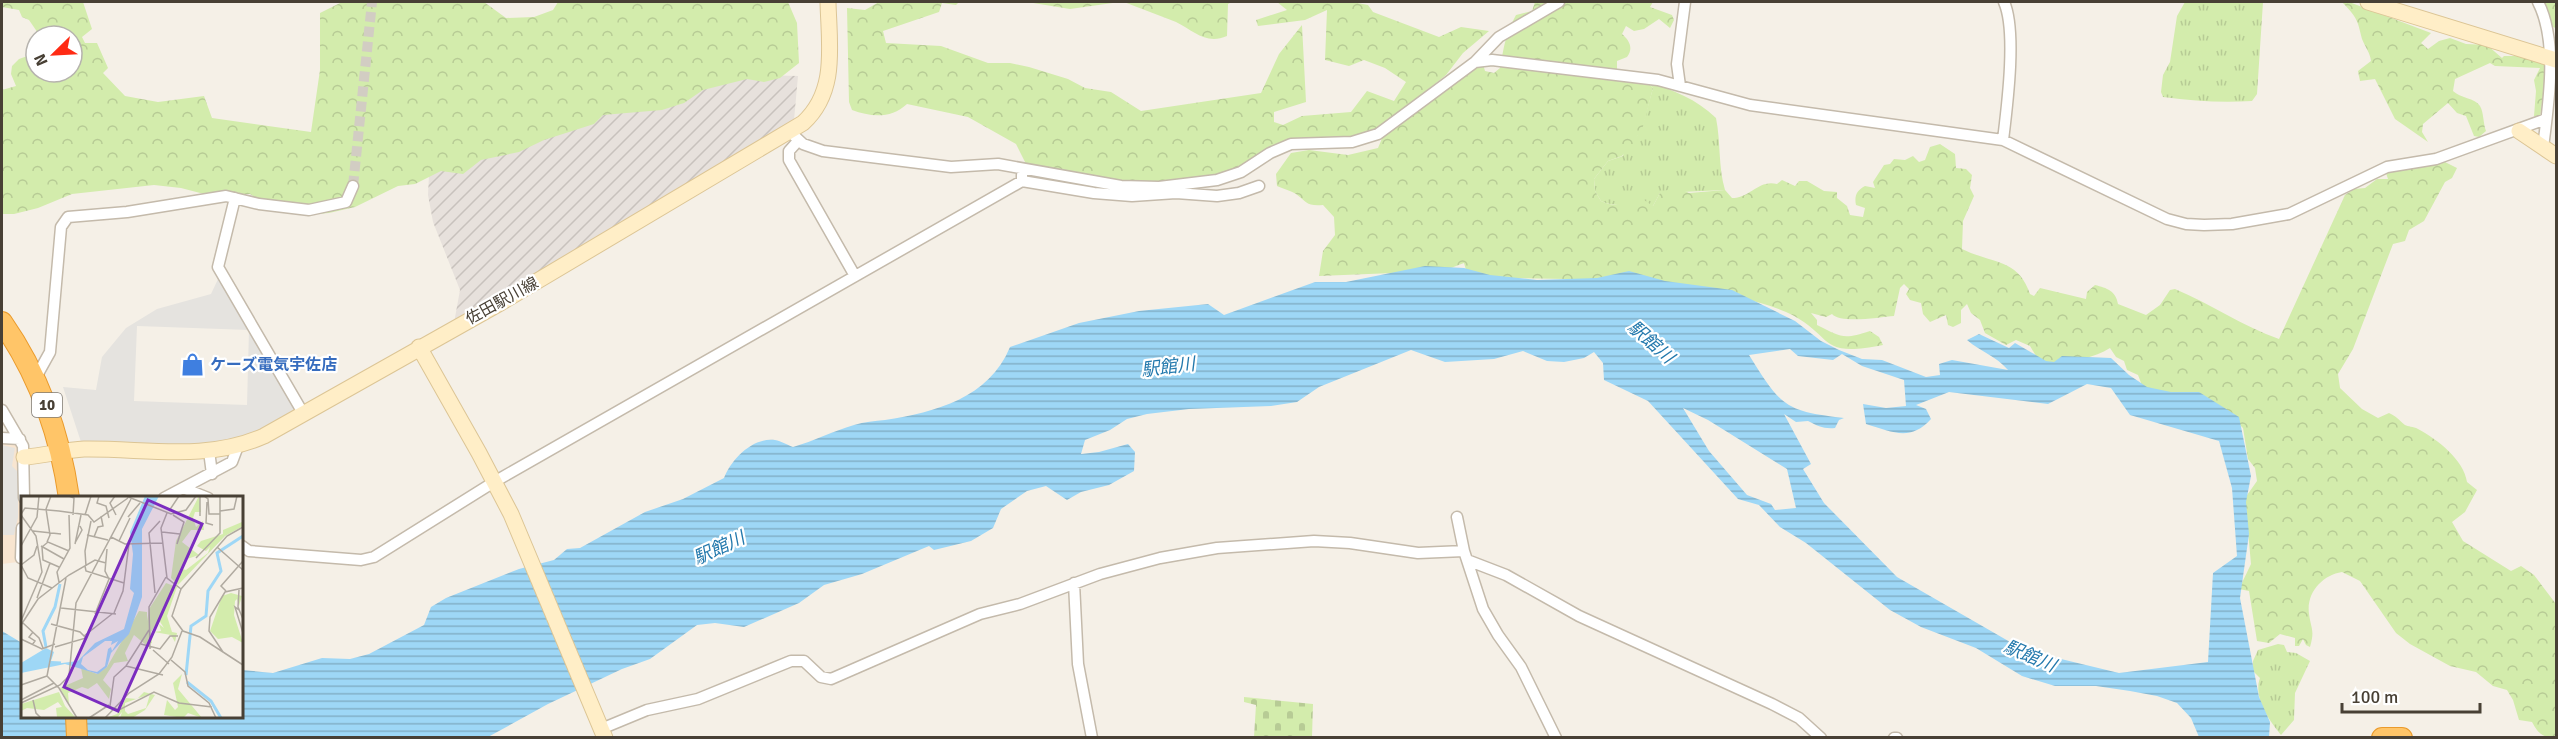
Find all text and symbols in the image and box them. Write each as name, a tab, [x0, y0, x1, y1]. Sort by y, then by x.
north arrow	[24, 24, 84, 84]
text: N	[30, 51, 53, 69]
street label: 佐田駅川線	[462, 273, 542, 329]
water label: 駅館川	[1623, 316, 1680, 369]
shop icon: ケーズ電気宇佐店	[179, 352, 205, 378]
water label: 駅館川	[1140, 353, 1198, 381]
place label: ケーズ電気宇佐店	[210, 355, 337, 375]
road number: 10	[32, 393, 62, 417]
inset map	[21, 496, 243, 718]
water label: 駅館川	[690, 526, 750, 569]
water label: 駅館川	[2001, 635, 2061, 677]
scale bar	[2342, 676, 2480, 714]
text: 100 m	[2351, 686, 2398, 708]

